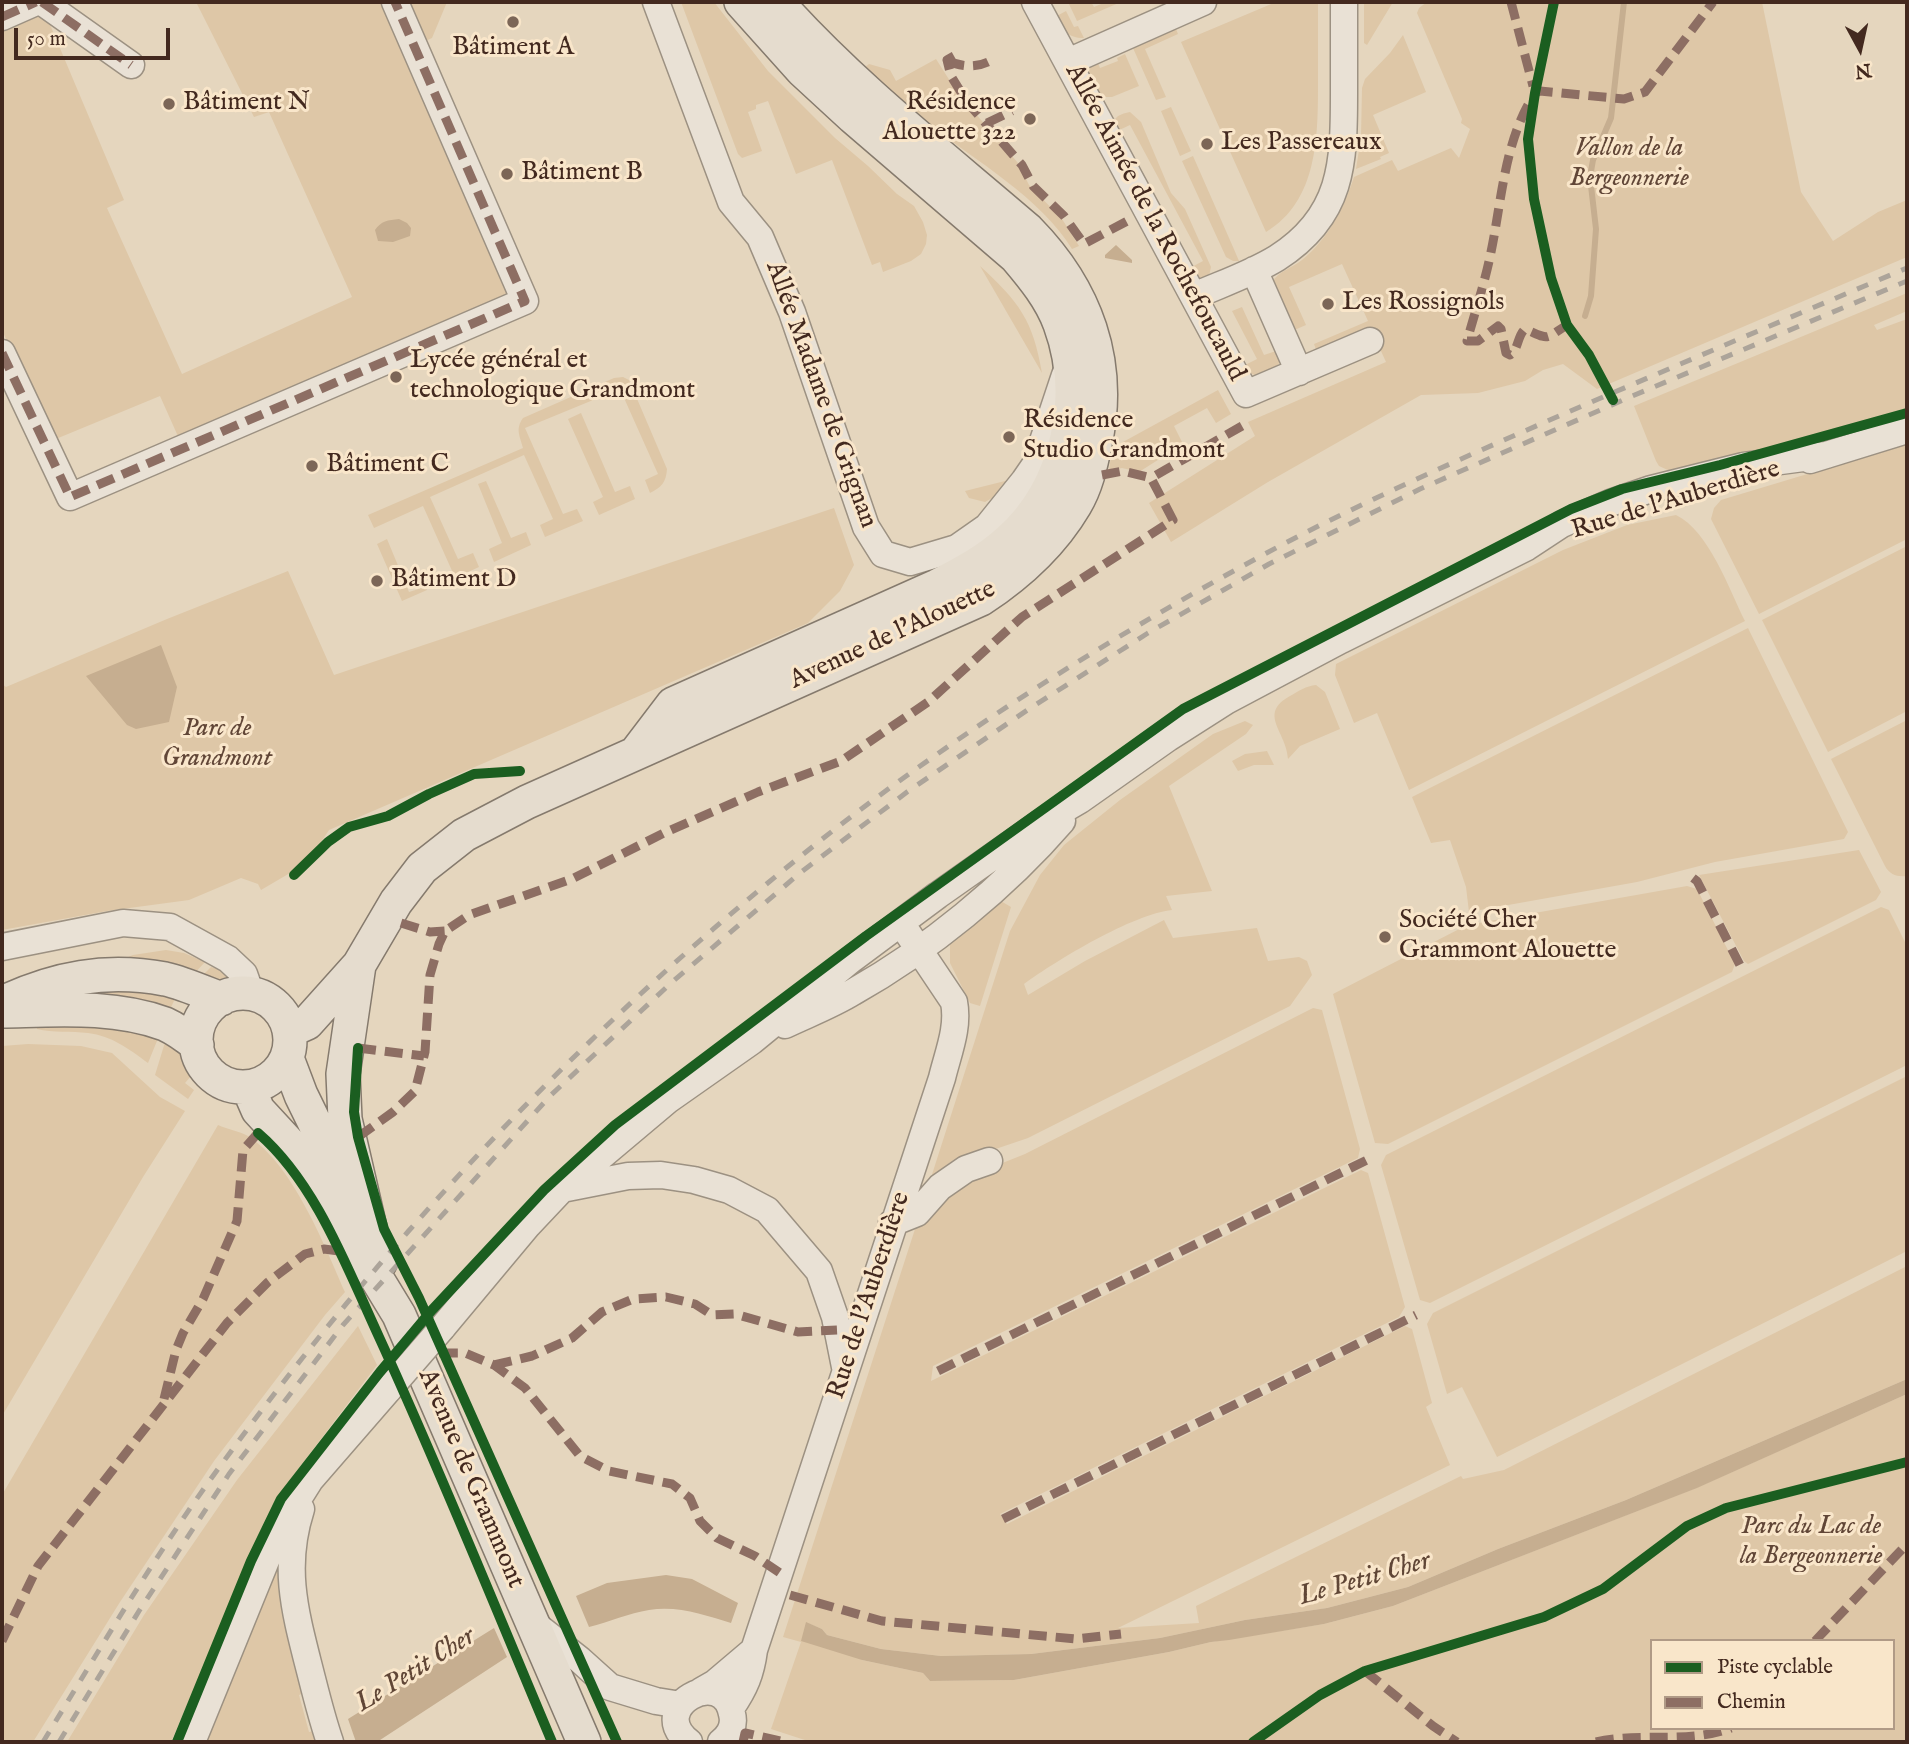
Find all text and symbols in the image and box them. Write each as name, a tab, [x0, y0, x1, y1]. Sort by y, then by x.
scale bar	[18, 14, 173, 58]
marker: Bâtiment A	[505, 14, 521, 30]
north arrow	[1825, 14, 1895, 84]
text: 50 m	[27, 26, 66, 53]
place label: Bâtiment A	[452, 33, 574, 65]
text: N	[1853, 57, 1873, 83]
street label: Allée Aimée de la Rochefoucauld	[1057, 59, 1251, 387]
place label: Bâtiment N	[183, 88, 310, 120]
place label: Résidence Alouette 322	[883, 88, 1016, 150]
marker: Bâtiment N	[161, 96, 177, 112]
marker: Résidence Alouette 322	[1022, 111, 1038, 127]
place label: Les Passereaux	[1221, 128, 1382, 160]
park label: Vallon de la Bergeonnerie	[1569, 134, 1689, 196]
marker: Les Passereaux	[1199, 136, 1215, 152]
place label: Bâtiment B	[521, 158, 643, 190]
marker: Bâtiment B	[499, 166, 515, 182]
street label: Allée Madame de Grignan	[757, 257, 883, 533]
place label: Les Rossignols	[1342, 288, 1504, 320]
marker: Les Rossignols	[1320, 296, 1336, 312]
place label: Lycée général et technologique Grandmont	[410, 346, 695, 408]
marker: Lycée général et technologique Grandmont	[388, 369, 404, 385]
place label: Résidence Studio Grandmont	[1023, 406, 1225, 467]
marker: Résidence Studio Grandmont	[1001, 429, 1017, 445]
place label: Bâtiment C	[326, 450, 449, 482]
street label: Rue de l'Auberdière	[1568, 455, 1784, 547]
marker: Bâtiment C	[304, 458, 320, 474]
place label: Bâtiment D	[391, 565, 516, 597]
marker: Bâtiment D	[369, 573, 385, 589]
street label: Avenue de l'Alouette	[785, 575, 1001, 697]
park label: Parc de Grandmont	[162, 714, 272, 776]
place label: Société Cher Grammont Alouette	[1399, 906, 1616, 968]
marker: Société Cher Grammont Alouette	[1377, 929, 1393, 945]
street label: Rue de l'Auberdière	[822, 1188, 918, 1404]
street label: Avenue de Grammont	[410, 1365, 530, 1593]
park label: Parc du Lac de la Bergeonnerie	[1740, 1512, 1882, 1574]
water label: Le Petit Cher	[1295, 1545, 1435, 1615]
water label: Le Petit Cher	[350, 1621, 482, 1721]
legend	[1650, 1639, 1895, 1730]
text: Piste cyclable	[1717, 1654, 1833, 1681]
text: Chemin	[1717, 1689, 1786, 1716]

